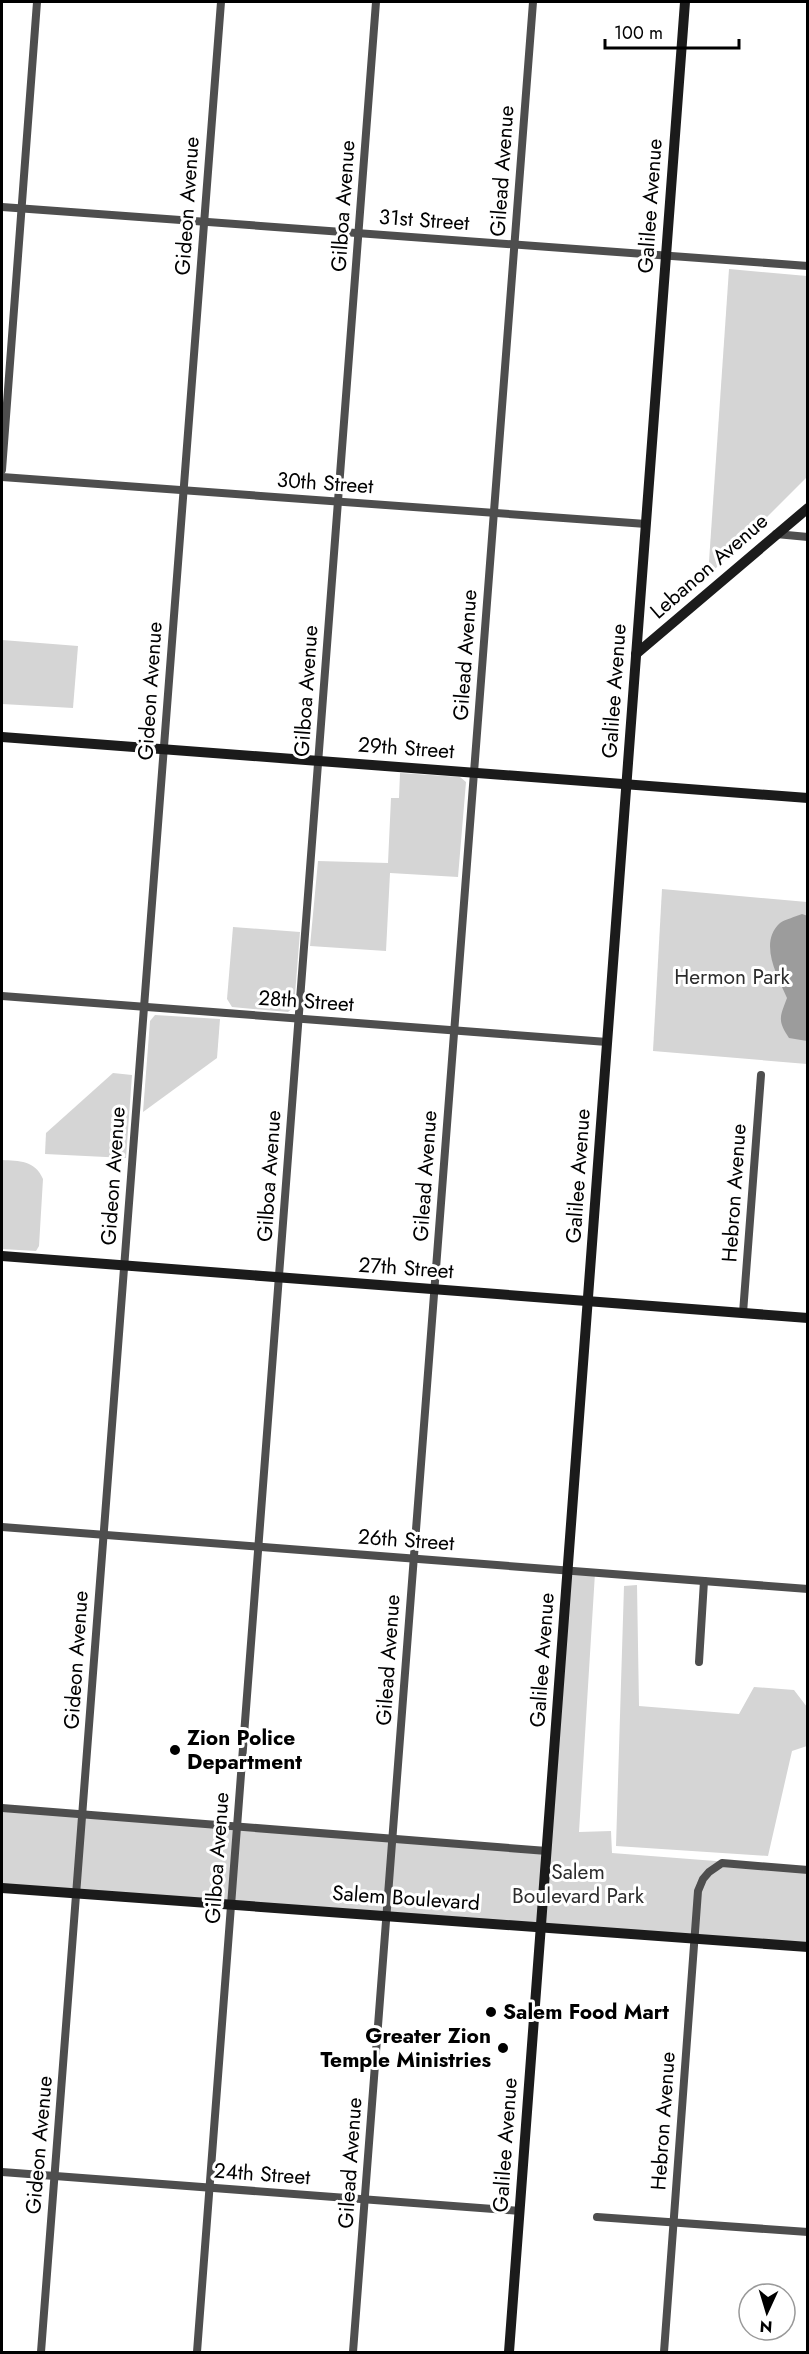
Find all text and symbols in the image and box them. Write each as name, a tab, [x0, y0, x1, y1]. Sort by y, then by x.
scale bar	[605, 12, 738, 50]
text: 100 m	[614, 20, 663, 46]
street label: Gilead Avenue	[482, 104, 522, 237]
street label: Gideon Avenue	[167, 136, 207, 276]
street label: Galilee Avenue	[630, 138, 670, 274]
street label: Gilboa Avenue	[323, 139, 363, 273]
street label: 31st Street	[378, 202, 470, 238]
street label: 30th Street	[276, 465, 374, 501]
street label: Lebanon Avenue	[643, 506, 775, 626]
street label: Gilead Avenue	[445, 588, 485, 721]
street label: Gideon Avenue	[130, 621, 170, 761]
street label: Galilee Avenue	[594, 623, 634, 759]
street label: Gilboa Avenue	[286, 624, 326, 758]
street label: 29th Street	[357, 730, 455, 766]
park label: Hermon Park	[674, 962, 791, 992]
street label: 28th Street	[257, 983, 355, 1019]
street label: Gideon Avenue	[93, 1106, 133, 1246]
street label: Galilee Avenue	[558, 1108, 598, 1244]
street label: Gilboa Avenue	[249, 1109, 289, 1243]
street label: Gilead Avenue	[405, 1109, 445, 1242]
street label: Hebron Avenue	[714, 1122, 754, 1263]
street label: 27th Street	[357, 1250, 455, 1286]
street label: 26th Street	[357, 1522, 455, 1558]
street label: Gideon Avenue	[56, 1590, 96, 1730]
street label: Galilee Avenue	[522, 1592, 562, 1728]
street label: Gilead Avenue	[368, 1593, 408, 1726]
place label: Zion Police Department	[187, 1723, 302, 1777]
marker: Zion Police Department	[168, 1743, 182, 1757]
street label: Gilboa Avenue	[197, 1791, 237, 1925]
park label: Salem Boulevard Park	[512, 1857, 645, 1911]
street label: Salem Boulevard	[331, 1878, 481, 1918]
place label: Salem Food Mart	[503, 1997, 669, 2027]
marker: Salem Food Mart	[484, 2005, 498, 2019]
place label: Greater Zion Temple Ministries	[320, 2021, 491, 2075]
marker: Greater Zion Temple Ministries	[496, 2041, 510, 2055]
street label: Hebron Avenue	[643, 2050, 683, 2191]
street label: Gideon Avenue	[18, 2074, 60, 2215]
street label: Galilee Avenue	[485, 2077, 525, 2213]
street label: Gilead Avenue	[330, 2096, 370, 2229]
street label: 24th Street	[213, 2156, 311, 2192]
north arrow	[737, 2282, 797, 2342]
text: N	[759, 2315, 773, 2338]

